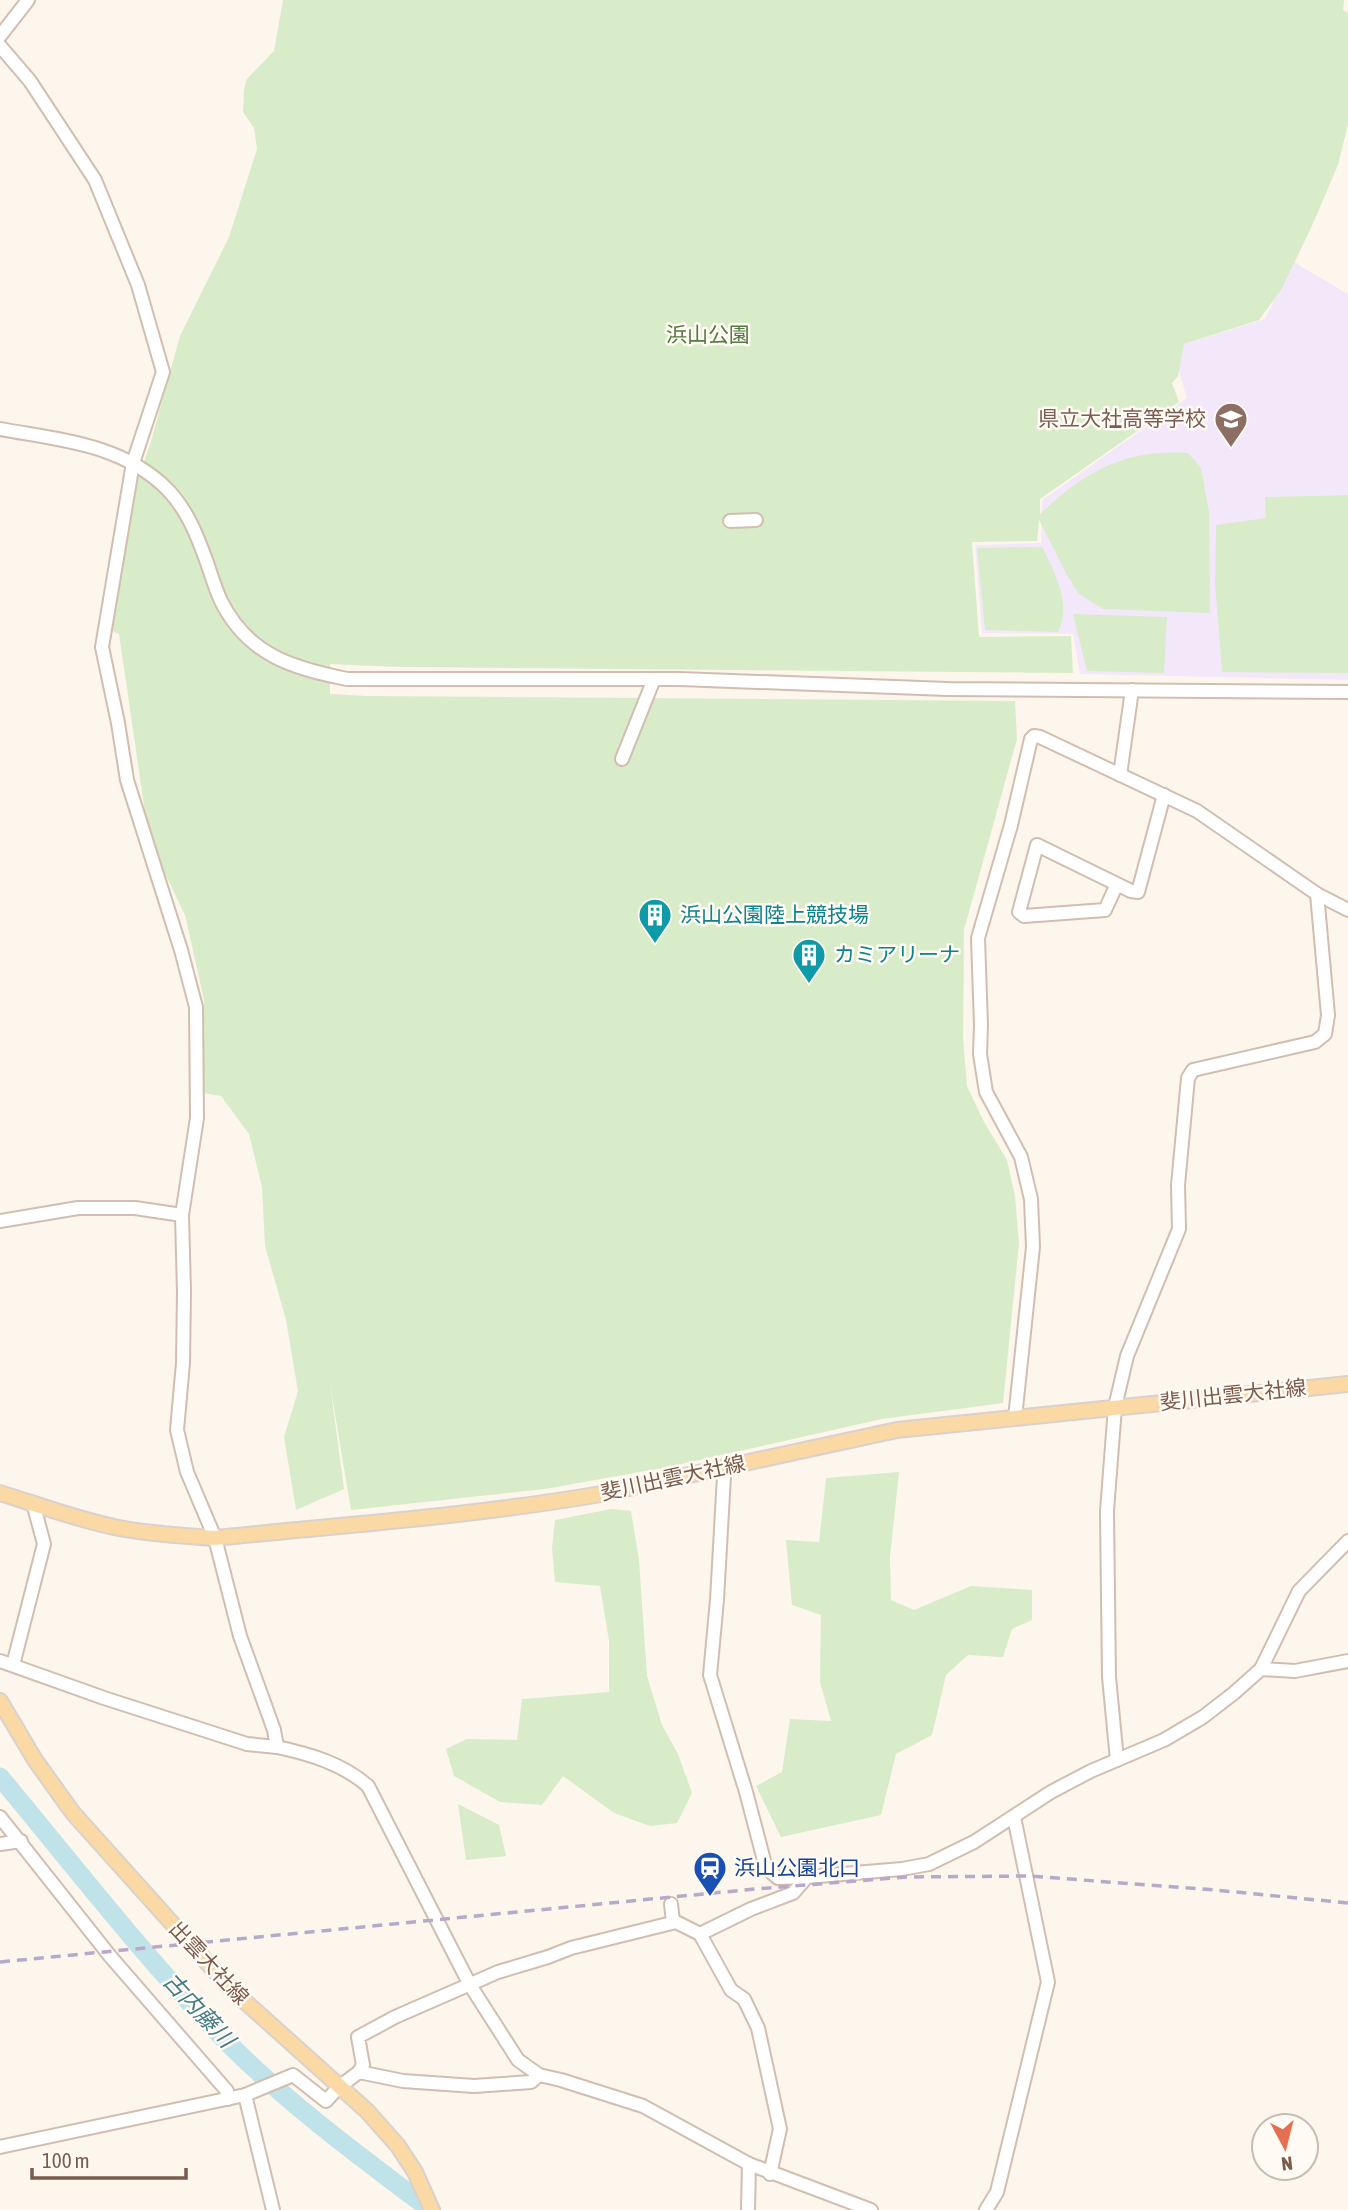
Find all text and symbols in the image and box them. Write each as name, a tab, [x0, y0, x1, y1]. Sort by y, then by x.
park label: 浜山公園	[666, 322, 750, 346]
school or university icon: 県立大社高等学校	[1212, 400, 1250, 449]
place label: 県立大社高等学校	[1038, 406, 1206, 430]
building icon: 浜山公園陸上競技場	[636, 896, 674, 945]
place label: 浜山公園陸上競技場	[680, 902, 869, 926]
building icon: カミアリーナ	[790, 936, 828, 985]
place label: カミアリーナ	[834, 942, 960, 966]
street label: 斐川出雲大社線	[1159, 1374, 1307, 1414]
street label: 斐川出雲大社線	[598, 1450, 747, 1504]
station icon: 浜山公園北口	[691, 1849, 729, 1898]
place label: 浜山公園北口	[734, 1855, 860, 1879]
street label: 出雲大社線	[165, 1916, 254, 2009]
water label: 古内藤川	[158, 1967, 242, 2055]
north arrow	[1250, 2112, 1320, 2182]
scale bar	[32, 2136, 186, 2180]
text: 100 m	[42, 2148, 90, 2172]
text: N	[1280, 2152, 1294, 2175]

